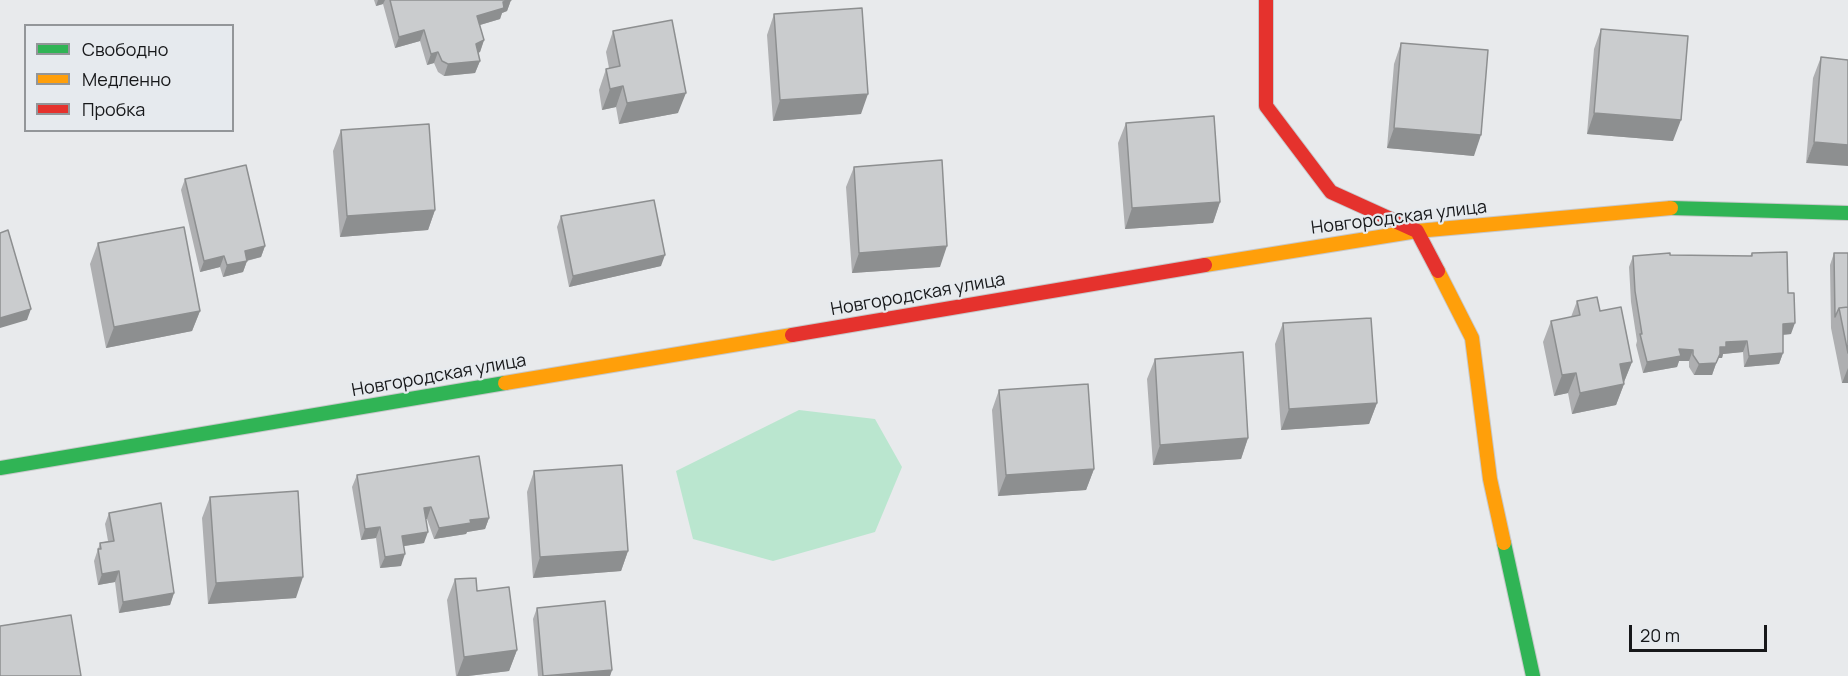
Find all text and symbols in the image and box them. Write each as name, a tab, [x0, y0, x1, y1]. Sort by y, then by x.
legend	[24, 24, 234, 132]
text: Свободно	[82, 37, 168, 61]
text: Медленно	[82, 67, 171, 91]
text: Пробка	[82, 97, 145, 121]
street label: Новгородская улица	[1310, 197, 1488, 239]
street label: Новгородская улица	[829, 269, 1007, 321]
street label: Новгородская улица	[350, 350, 528, 402]
scale bar	[1632, 613, 1770, 651]
text: 20 m	[1640, 623, 1680, 647]

